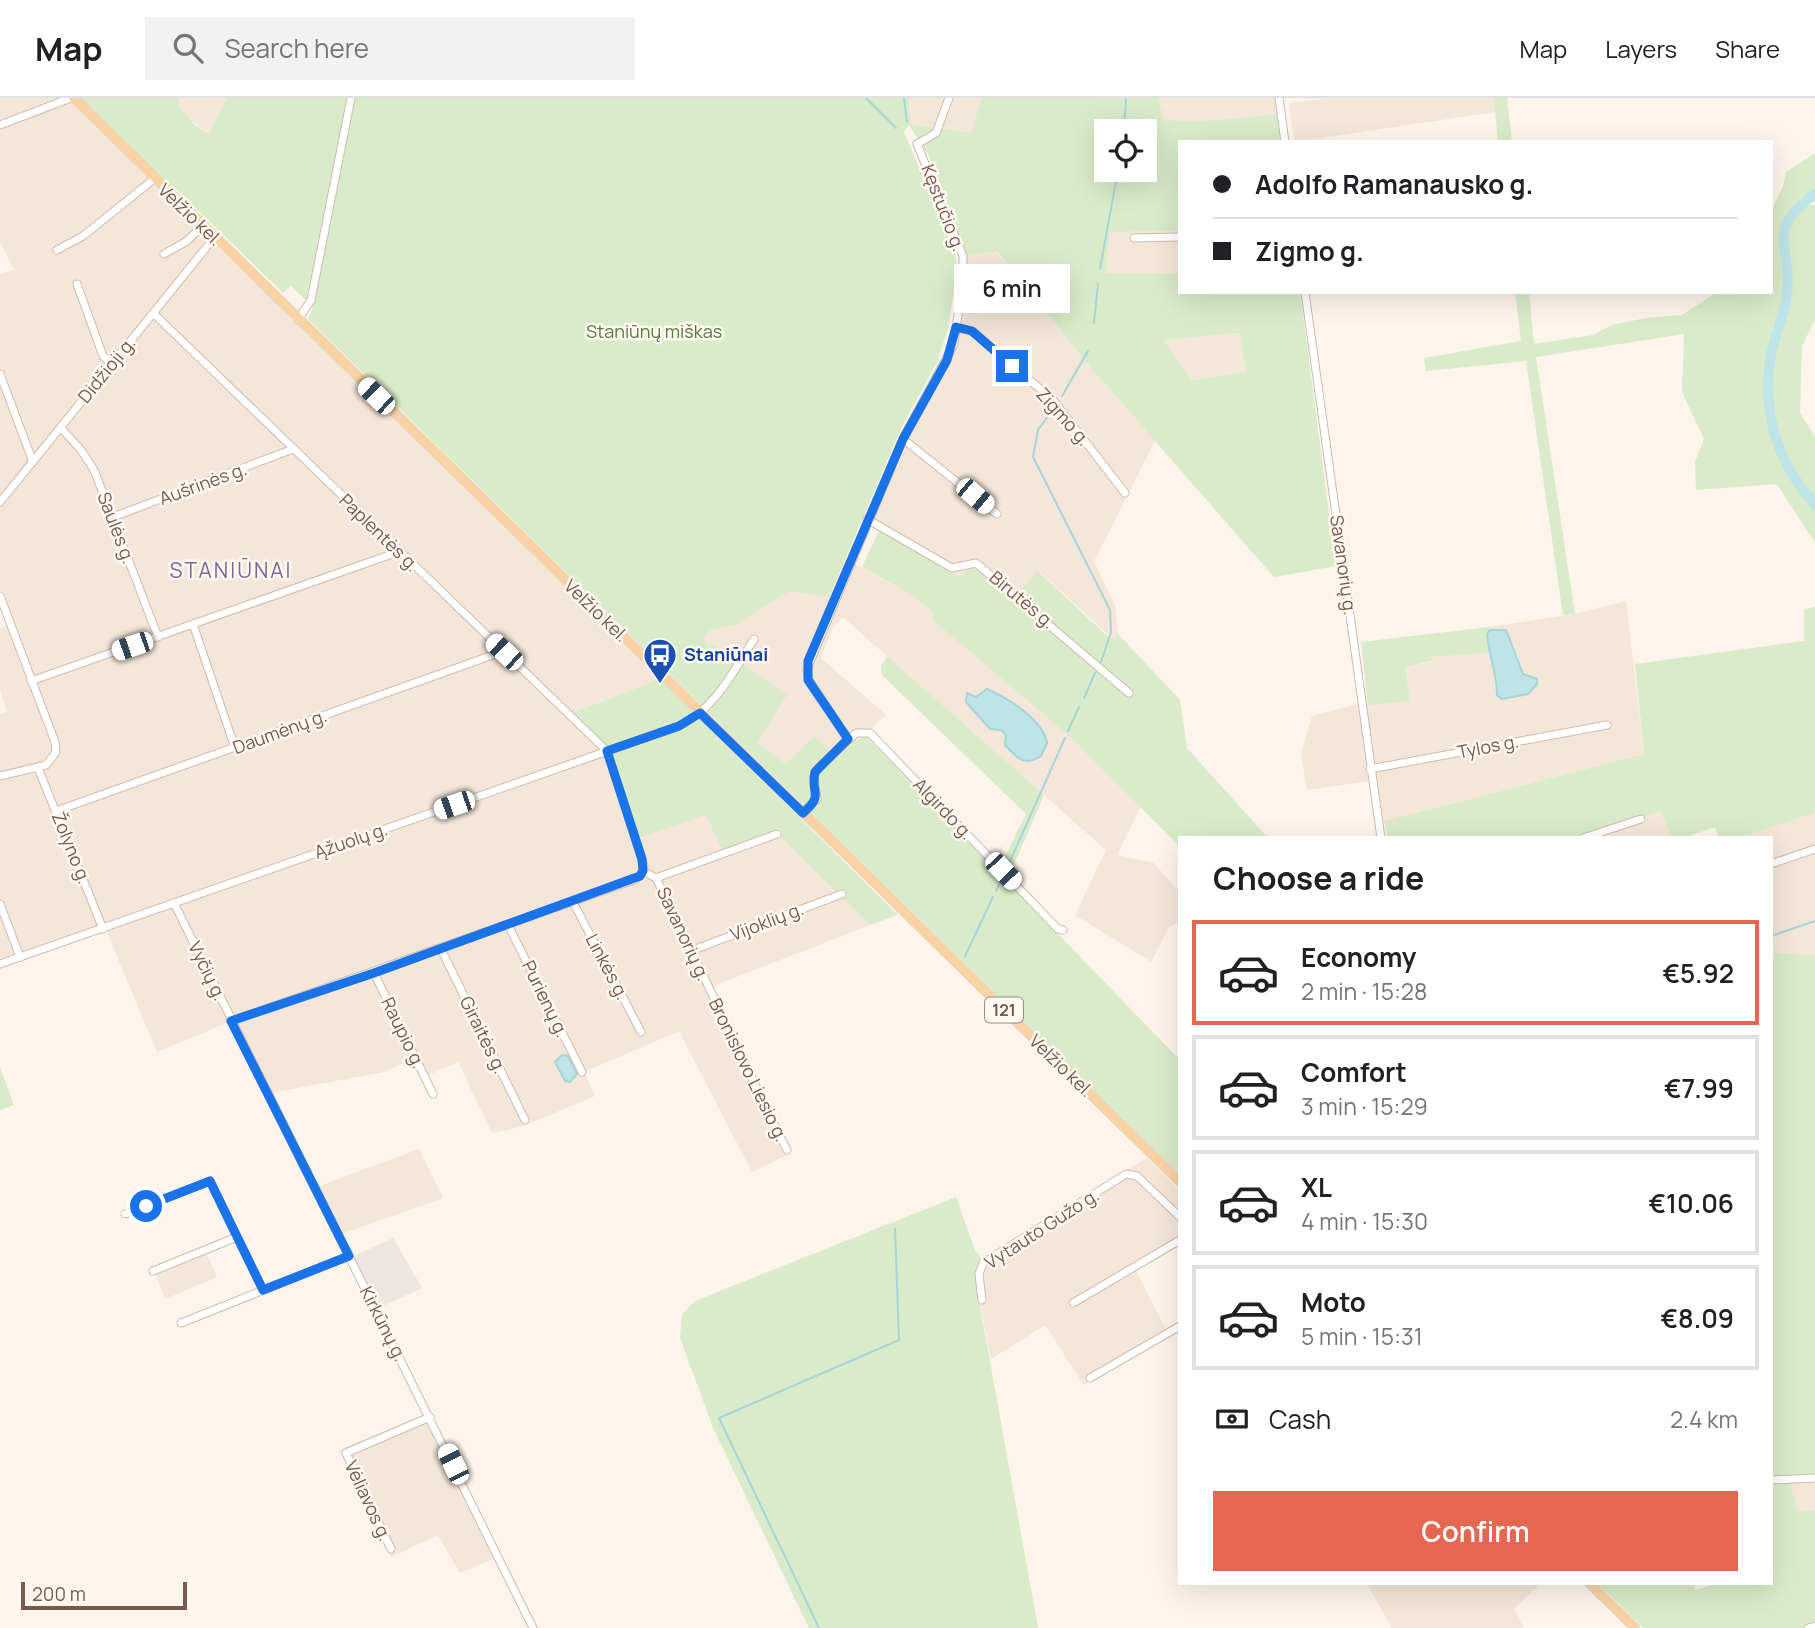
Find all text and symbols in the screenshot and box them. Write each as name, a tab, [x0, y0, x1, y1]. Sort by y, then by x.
search box	[145, 17, 635, 80]
text: Map	[35, 26, 103, 71]
icon: search	[169, 29, 207, 67]
text: Search here	[225, 30, 369, 66]
text: Map	[1520, 32, 1567, 65]
text: Layers	[1605, 32, 1677, 65]
text: Share	[1715, 32, 1780, 65]
map controls	[1094, 119, 1157, 182]
button: locate	[1094, 119, 1157, 182]
street label: Kęstučio g.	[916, 161, 972, 255]
text: Adolfo Ramanausko g.	[1255, 166, 1533, 202]
street label: Velžio kel.	[153, 178, 228, 251]
text: Zigmo g.	[1255, 233, 1364, 269]
callout: 6 min	[954, 264, 1070, 314]
text: 6 min	[982, 272, 1042, 304]
park label: Staniūnų miškas	[586, 319, 722, 343]
street label: Didžioji g.	[72, 331, 140, 408]
route end	[996, 350, 1028, 382]
car	[354, 374, 399, 418]
street label: Zigmo g.	[1031, 382, 1096, 451]
street label: Aušrinės g.	[155, 456, 250, 510]
car	[953, 474, 998, 518]
street label: Saulės g.	[92, 488, 142, 567]
street label: Paplentės g.	[335, 488, 425, 576]
street label: Savanorių g.	[1325, 513, 1363, 616]
district label: STANIŪNAI	[170, 556, 292, 584]
street label: Birutės g.	[985, 565, 1060, 634]
street label: Velžio kel.	[559, 574, 634, 647]
car	[109, 629, 156, 663]
car	[482, 630, 527, 674]
bus stop icon: Staniūnai	[641, 636, 679, 685]
place label: Staniūnai	[684, 642, 768, 666]
street label: Daumėnų g.	[229, 703, 330, 759]
street label: Tylos g.	[1455, 728, 1521, 764]
street label: Algirdo g.	[908, 772, 979, 844]
car	[431, 788, 478, 822]
street label: Žolyno g.	[47, 808, 97, 887]
street label: Ąžuolų g.	[311, 816, 391, 864]
car	[981, 849, 1026, 893]
text: Choose a ride	[1213, 856, 1424, 900]
street label: Savanorių g.	[652, 883, 716, 984]
street label: Vijoklių g.	[727, 896, 807, 946]
street label: Linkės g.	[581, 929, 635, 1004]
street label: Vyčių g.	[183, 937, 233, 1004]
text: Economy	[1301, 939, 1416, 975]
icon: car	[1217, 941, 1280, 1004]
text: €5.92	[1662, 955, 1734, 991]
street label: Purienų g.	[517, 956, 575, 1041]
text: 2 min · 15:28	[1301, 975, 1427, 1007]
street label: Giraitės g.	[455, 992, 513, 1077]
street label: Raupio g.	[376, 993, 431, 1072]
street label: Bronislovo Liesio g.	[704, 994, 794, 1145]
road number: 121	[985, 998, 1023, 1022]
street label: Velžio kel.	[1024, 1029, 1099, 1102]
text: Comfort	[1301, 1054, 1407, 1090]
icon: car	[1217, 1056, 1280, 1119]
text: €7.99	[1664, 1070, 1734, 1106]
text: 3 min · 15:29	[1301, 1090, 1428, 1122]
text: XL	[1301, 1169, 1332, 1205]
icon: car	[1217, 1171, 1280, 1234]
street label: Vytauto Gužo g.	[980, 1182, 1103, 1274]
text: €10.06	[1649, 1185, 1734, 1221]
route start	[130, 1190, 162, 1222]
text: 4 min · 15:30	[1301, 1205, 1428, 1237]
street label: Kirkūnų g.	[355, 1282, 413, 1365]
text: Moto	[1301, 1284, 1366, 1320]
icon: car	[1217, 1286, 1280, 1349]
text: €8.09	[1661, 1300, 1734, 1336]
text: 5 min · 15:31	[1301, 1320, 1423, 1352]
icon: cash	[1213, 1400, 1251, 1438]
text: Cash	[1269, 1401, 1331, 1437]
text: 2.4 km	[1670, 1403, 1738, 1435]
car	[435, 1441, 472, 1487]
street label: Vėliavos g.	[340, 1456, 398, 1545]
button: Confirm	[1213, 1491, 1738, 1571]
scale bar	[21, 1579, 187, 1611]
text: 200 m	[32, 1581, 86, 1607]

